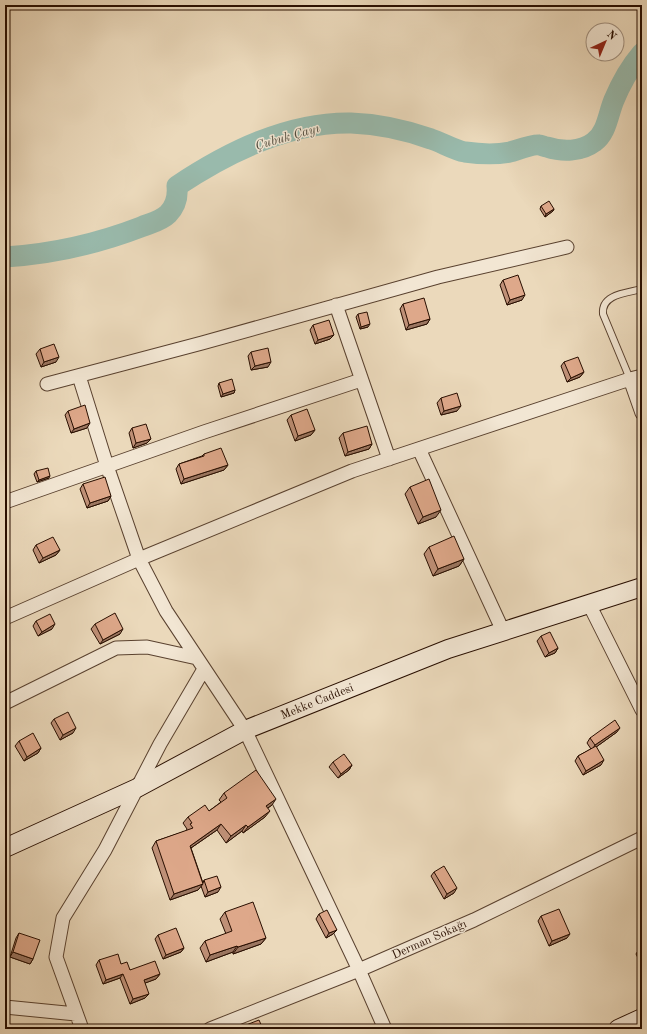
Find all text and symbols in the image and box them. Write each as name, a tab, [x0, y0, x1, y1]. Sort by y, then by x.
north arrow	[585, 22, 625, 62]
text: N	[604, 29, 618, 43]
water label: Çubuk Çayı	[254, 122, 322, 153]
street label: Mekke Caddesi	[279, 682, 356, 722]
street label: Derman Sokağı	[390, 918, 469, 962]

